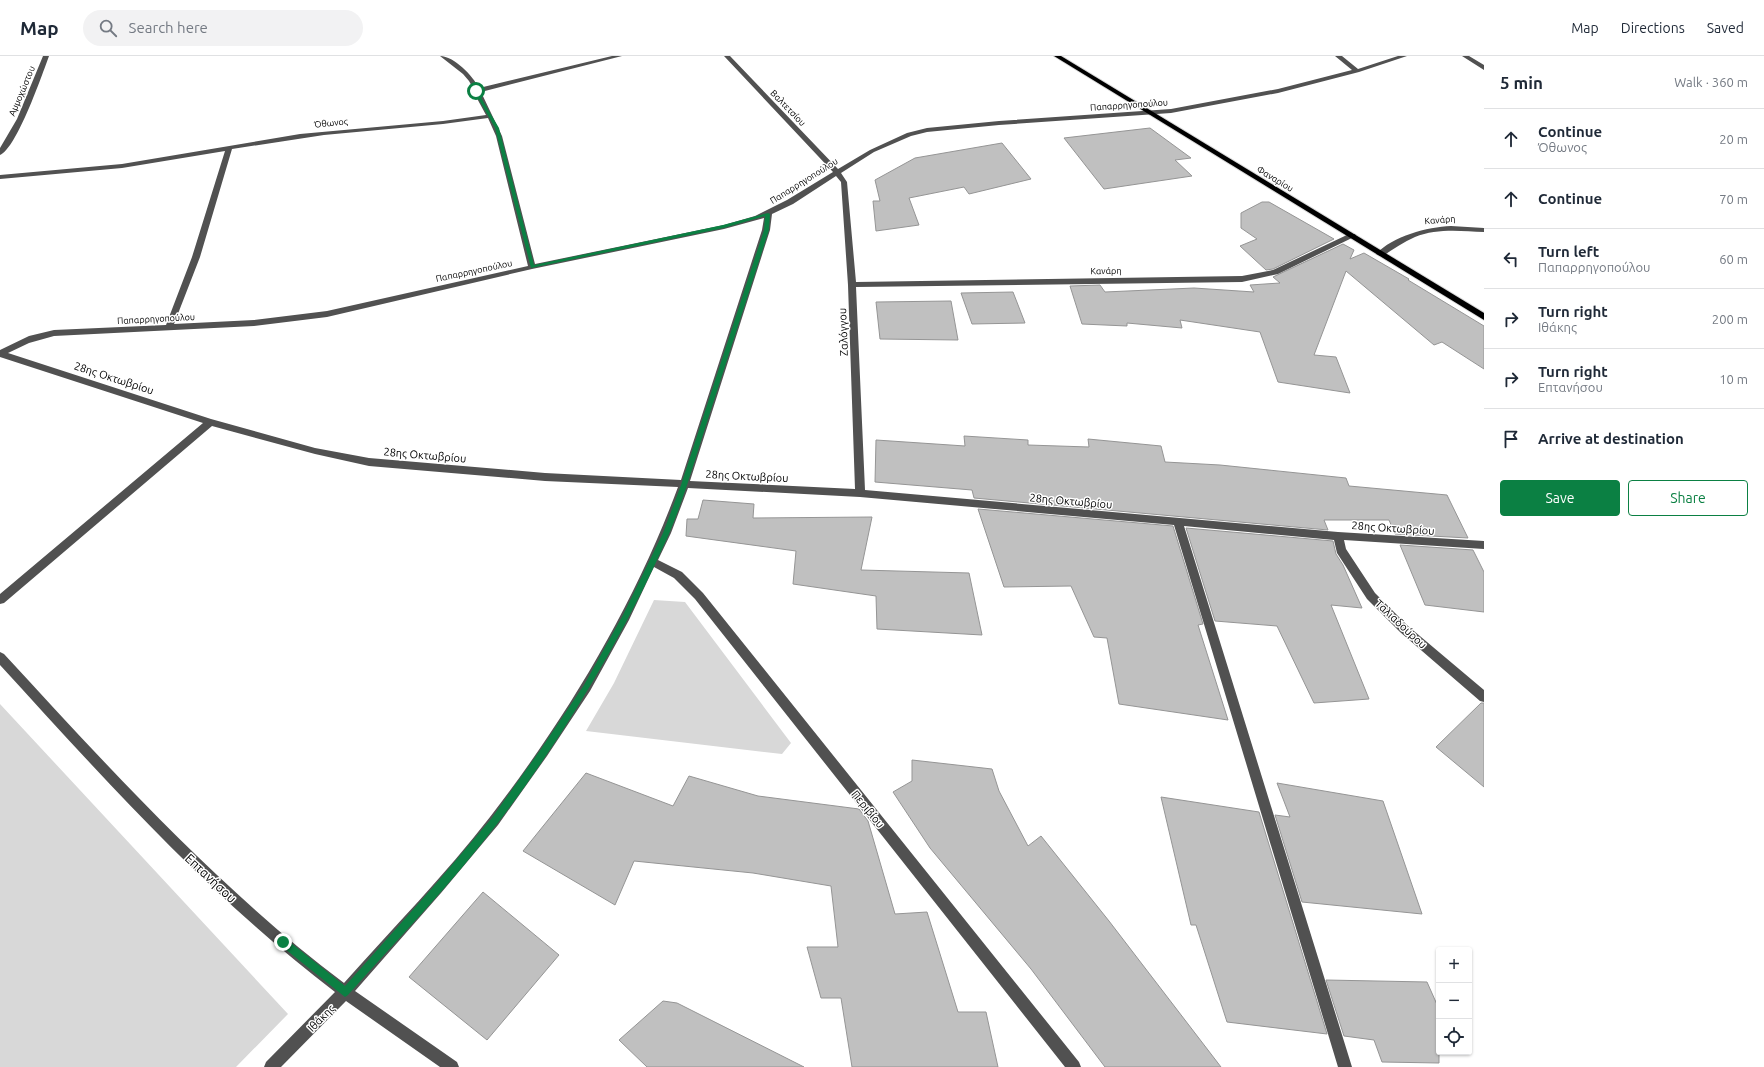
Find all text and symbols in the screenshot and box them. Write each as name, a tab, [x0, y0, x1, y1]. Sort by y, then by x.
search box	[83, 10, 363, 46]
text: Map	[20, 17, 59, 39]
icon: search	[97, 17, 119, 39]
text: Search here	[129, 19, 208, 36]
text: Map	[1571, 20, 1599, 36]
text: Directions	[1621, 20, 1685, 36]
text: Saved	[1707, 20, 1744, 36]
street label: Αμμοχώστου	[7, 64, 37, 118]
text: 5 min	[1500, 73, 1543, 92]
text: Walk · 360 m	[1674, 75, 1748, 89]
route start	[467, 82, 485, 100]
street label: Βαλτετσίου	[768, 88, 808, 128]
street label: Παπαρρηγοπούλου	[1090, 97, 1168, 113]
street label: Όθωνος	[313, 116, 348, 130]
text: Continue	[1538, 123, 1602, 140]
icon: ahead	[1500, 128, 1522, 150]
text: 20 m	[1719, 132, 1748, 146]
text: Όθωνος	[1538, 140, 1587, 154]
street label: Παπαρρηγοπούλου	[768, 156, 840, 206]
street label: Φαναρίου	[1255, 164, 1295, 194]
icon: ahead	[1500, 188, 1522, 210]
text: Continue	[1538, 190, 1602, 207]
text: 70 m	[1719, 192, 1748, 206]
street label: Κανάρη	[1424, 214, 1456, 226]
text: Turn left	[1538, 243, 1599, 260]
icon: left	[1500, 248, 1522, 270]
text: 60 m	[1719, 252, 1748, 266]
street label: Παπαρρηγοπούλου	[435, 258, 513, 284]
text: Παπαρρηγοπούλου	[1538, 260, 1651, 274]
street label: Κανάρη	[1090, 266, 1122, 276]
text: Turn right	[1538, 303, 1608, 320]
street label: Ζαλόγγου	[836, 308, 850, 356]
icon: right	[1500, 308, 1522, 330]
street label: Παπαρρηγοπούλου	[117, 312, 195, 326]
text: 200 m	[1712, 312, 1748, 326]
text: Ιθάκης	[1538, 320, 1577, 334]
street label: 28ης Οκτωβρίου	[72, 359, 155, 397]
text: Turn right	[1538, 363, 1608, 380]
icon: right	[1500, 368, 1522, 390]
text: 10 m	[1719, 372, 1748, 386]
text: Επτανήσου	[1538, 380, 1603, 394]
icon: arrive	[1500, 428, 1522, 450]
text: Arrive at destination	[1538, 430, 1684, 447]
street label: 28ης Οκτωβρίου	[383, 445, 467, 466]
street label: 28ης Οκτωβρίου	[705, 468, 789, 485]
button: Save	[1500, 480, 1620, 516]
button: Share	[1628, 480, 1748, 516]
street label: 28ης Οκτωβρίου	[1029, 491, 1113, 512]
street label: 28ης Οκτωβρίου	[1351, 519, 1435, 538]
street label: Ταλιαδούρου	[1373, 597, 1429, 651]
street label: Περιβίου	[849, 788, 887, 830]
street label: Επτανήσου	[183, 851, 239, 905]
route end	[274, 933, 292, 951]
map controls	[1436, 947, 1472, 1055]
button: +	[1436, 947, 1472, 983]
button: −	[1436, 983, 1472, 1019]
street label: Ιθάκης	[305, 1002, 338, 1035]
button: locate	[1436, 1019, 1472, 1055]

